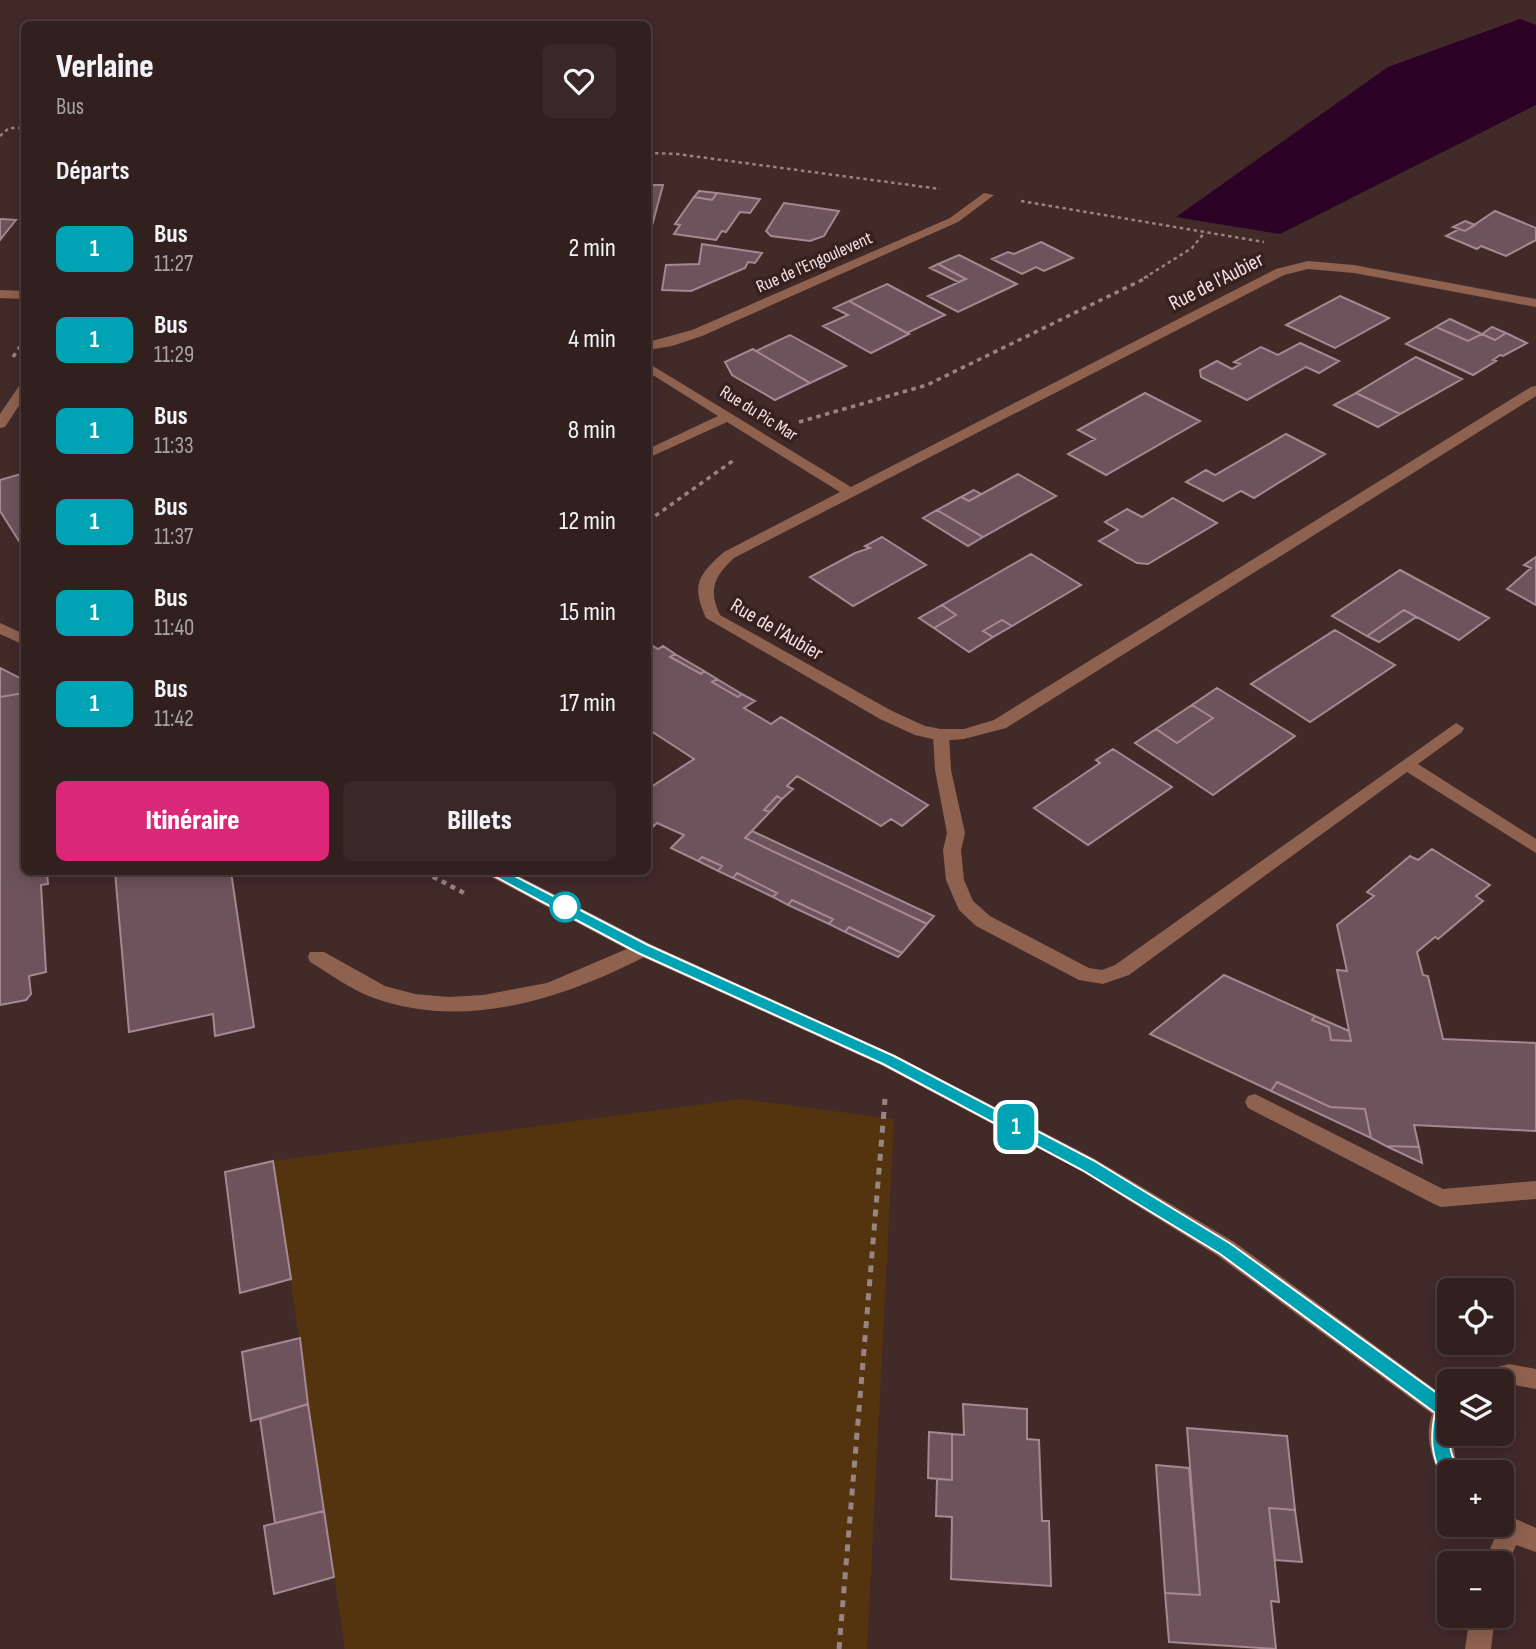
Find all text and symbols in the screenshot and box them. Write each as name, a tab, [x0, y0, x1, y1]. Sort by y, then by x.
button: heart	[542, 44, 616, 118]
text: Verlaine	[56, 47, 154, 87]
text: Bus	[56, 93, 84, 121]
text: Départs	[56, 156, 129, 187]
text: Bus	[154, 219, 188, 250]
street label: Rue de l'Engoulevent	[753, 227, 876, 297]
text: 2 min	[568, 233, 616, 264]
text: 1	[90, 234, 99, 263]
street label: Rue de l'Aubier	[1165, 247, 1268, 316]
text: 11:27	[154, 250, 193, 278]
text: Bus	[154, 310, 188, 341]
text: 4 min	[568, 324, 616, 355]
text: 1	[90, 325, 99, 354]
text: 11:29	[154, 341, 194, 369]
street label: Rue du Pic Mar	[716, 381, 801, 446]
text: Bus	[154, 401, 188, 432]
text: 8 min	[568, 415, 616, 446]
text: 1	[90, 416, 99, 445]
text: 11:33	[154, 432, 194, 460]
text: Bus	[154, 492, 188, 523]
text: 12 min	[559, 506, 616, 537]
text: 1	[90, 507, 99, 536]
text: 11:37	[154, 523, 193, 551]
text: Bus	[154, 583, 188, 614]
street label: Rue de l'Aubier	[726, 593, 828, 666]
text: 15 min	[560, 597, 616, 628]
text: 1	[90, 598, 99, 627]
text: 11:40	[154, 614, 194, 642]
text: Bus	[154, 674, 188, 705]
text: 17 min	[560, 688, 616, 719]
text: 1	[90, 689, 99, 718]
text: 11:42	[154, 705, 194, 733]
button: Itinéraire	[56, 781, 329, 861]
button: Billets	[343, 781, 616, 861]
unlabelled marker	[550, 892, 580, 922]
line badge: 1	[993, 1104, 1039, 1150]
text: 1	[1011, 1112, 1021, 1141]
map controls	[1437, 1278, 1514, 1628]
button: locate	[1437, 1278, 1514, 1355]
button: layers	[1437, 1369, 1514, 1446]
button: +	[1437, 1460, 1514, 1537]
button: −	[1437, 1551, 1514, 1628]

